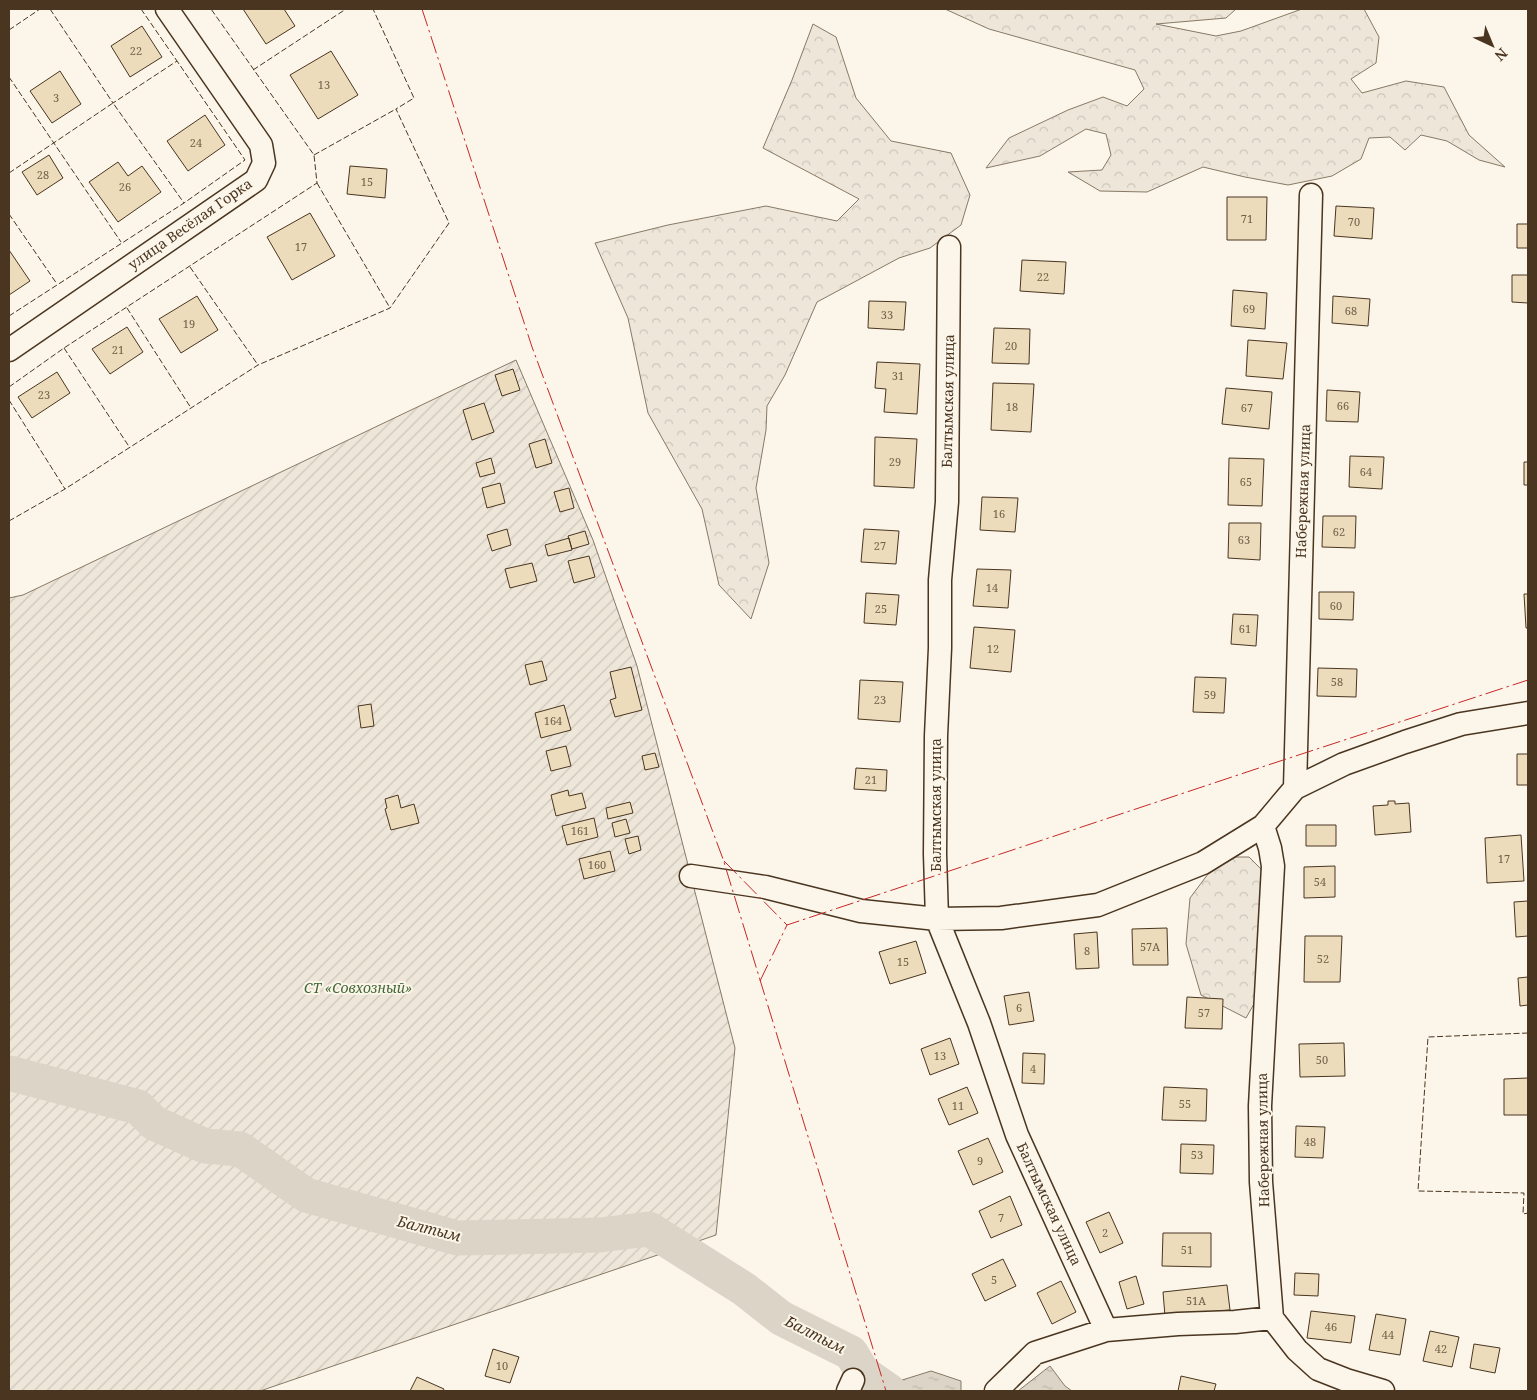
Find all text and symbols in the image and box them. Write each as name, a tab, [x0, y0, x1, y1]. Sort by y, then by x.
north arrow	[1467, 20, 1517, 70]
house number: 22	[130, 43, 142, 58]
text: N	[1491, 44, 1512, 65]
house number: 13	[318, 77, 330, 92]
house number: 3	[53, 90, 59, 105]
house number: 24	[190, 135, 202, 150]
house number: 28	[37, 167, 49, 182]
street label: улица Весёлая Горка	[124, 174, 255, 274]
house number: 15	[361, 174, 373, 189]
house number: 26	[119, 179, 131, 194]
house number: 71	[1241, 211, 1253, 226]
house number: 70	[1348, 214, 1360, 229]
house number: 17	[295, 239, 307, 254]
house number: 22	[1037, 269, 1049, 284]
house number: 69	[1243, 301, 1255, 316]
house number: 68	[1345, 303, 1357, 318]
house number: 33	[881, 307, 893, 322]
house number: 19	[183, 316, 195, 331]
street label: Балтымская улица	[937, 334, 958, 468]
house number: 20	[1005, 338, 1017, 353]
house number: 21	[112, 342, 124, 357]
house number: 31	[892, 368, 904, 383]
house number: 23	[38, 387, 50, 402]
house number: 66	[1337, 398, 1349, 413]
house number: 18	[1006, 399, 1018, 414]
house number: 67	[1241, 400, 1253, 415]
street label: Набережная улица	[1291, 423, 1314, 559]
house number: 29	[889, 454, 901, 469]
house number: 64	[1360, 464, 1372, 479]
house number: 65	[1240, 474, 1252, 489]
house number: 16	[993, 506, 1005, 521]
house number: 62	[1333, 524, 1345, 539]
house number: 63	[1238, 532, 1250, 547]
house number: 27	[874, 538, 886, 553]
house number: 14	[986, 580, 998, 595]
house number: 60	[1330, 598, 1342, 613]
house number: 25	[875, 601, 887, 616]
house number: 61	[1239, 621, 1251, 636]
house number: 12	[987, 641, 999, 656]
house number: 58	[1331, 674, 1343, 689]
house number: 59	[1204, 687, 1216, 702]
house number: 23	[874, 692, 886, 707]
house number: 164	[544, 713, 562, 728]
street label: Балтымская улица	[926, 738, 945, 872]
house number: 21	[865, 772, 877, 787]
house number: 161	[571, 823, 589, 838]
house number: 17	[1498, 851, 1510, 866]
house number: 160	[588, 857, 606, 872]
house number: 54	[1314, 874, 1326, 889]
house number: 57А	[1140, 939, 1160, 954]
house number: 8	[1084, 943, 1090, 958]
house number: 52	[1317, 951, 1329, 966]
house number: 15	[897, 954, 909, 969]
park label: СТ «Совхозный»	[304, 978, 412, 997]
house number: 6	[1016, 1000, 1022, 1015]
house number: 57	[1198, 1005, 1210, 1020]
house number: 13	[934, 1048, 946, 1063]
house number: 50	[1316, 1052, 1328, 1067]
house number: 4	[1030, 1061, 1036, 1076]
street label: Набережная улица	[1252, 1073, 1273, 1207]
house number: 55	[1179, 1096, 1191, 1111]
house number: 11	[952, 1098, 964, 1113]
house number: 48	[1304, 1134, 1316, 1149]
street label: Балтымская улица	[1013, 1139, 1086, 1268]
house number: 53	[1191, 1147, 1203, 1162]
house number: 9	[977, 1153, 983, 1168]
water label: Балтым	[394, 1210, 463, 1246]
house number: 7	[998, 1210, 1004, 1225]
house number: 2	[1102, 1225, 1108, 1240]
house number: 51	[1181, 1242, 1193, 1257]
house number: 5	[991, 1272, 997, 1287]
house number: 51А	[1186, 1293, 1206, 1308]
water label: Балтым	[781, 1310, 849, 1358]
house number: 46	[1325, 1319, 1337, 1334]
house number: 44	[1382, 1327, 1394, 1342]
house number: 42	[1435, 1341, 1447, 1356]
house number: 10	[496, 1358, 508, 1373]

